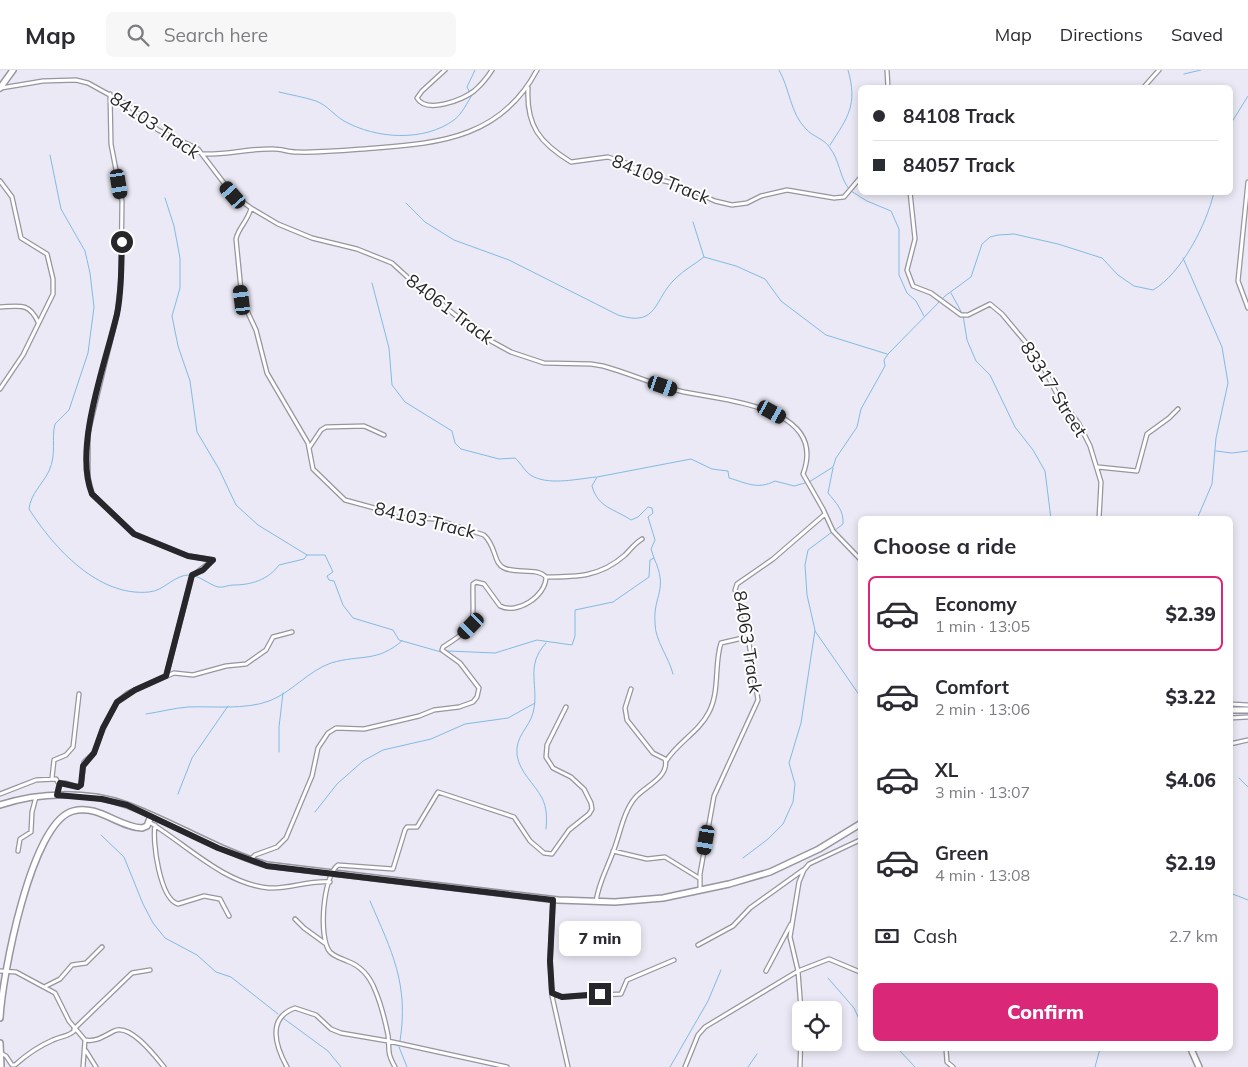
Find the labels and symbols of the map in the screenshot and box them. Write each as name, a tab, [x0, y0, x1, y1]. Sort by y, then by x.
street label: 84103 Track	[106, 86, 205, 164]
street label: 84109 Track	[609, 149, 714, 209]
car	[109, 168, 128, 200]
car	[217, 179, 248, 211]
route start	[111, 231, 133, 253]
street label: 84061 Track	[402, 269, 499, 350]
car	[232, 284, 251, 316]
street label: 83317 Street	[1016, 337, 1092, 441]
car	[646, 374, 679, 398]
car	[755, 398, 788, 426]
street label: 84103 Track	[372, 496, 479, 544]
street label: 84063 Track	[729, 589, 768, 696]
car	[455, 610, 486, 642]
car	[696, 824, 715, 856]
callout: 7 min	[559, 922, 641, 956]
route end	[589, 983, 611, 1005]

